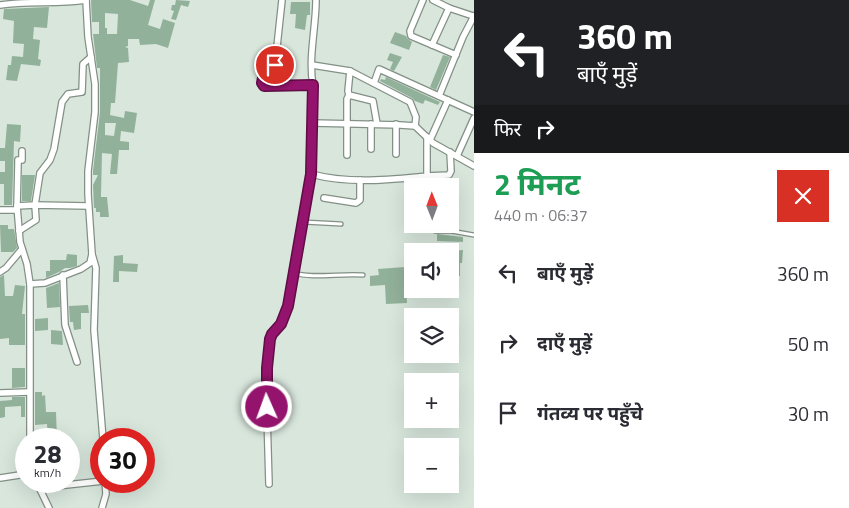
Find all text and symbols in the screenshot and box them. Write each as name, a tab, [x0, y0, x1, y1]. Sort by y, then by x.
text: 360 m	[577, 9, 673, 63]
icon: left	[494, 20, 559, 85]
pin	[254, 44, 296, 86]
icon: arrive	[261, 51, 289, 79]
text: बाएँ मुड़ें	[577, 57, 637, 91]
text: फिर	[494, 114, 521, 143]
icon: right	[531, 115, 559, 143]
text: 2 मिनट	[494, 161, 580, 207]
button: close	[777, 170, 829, 222]
north arrow	[404, 178, 459, 232]
map controls	[404, 178, 459, 493]
text: 440 m · 06:37	[494, 203, 588, 227]
button: sound	[404, 243, 459, 298]
text: बाएँ मुड़ें	[537, 258, 593, 287]
icon: left	[494, 259, 522, 287]
text: 360 m	[777, 259, 829, 288]
button: layers	[404, 308, 459, 363]
text: दाएँ मुड़ें	[537, 328, 592, 357]
icon: right	[494, 329, 522, 357]
text: 50 m	[788, 329, 829, 358]
button: +	[404, 373, 459, 428]
position arrow	[240, 380, 292, 432]
text: गंतव्य पर पहुँचे	[537, 398, 643, 427]
icon: arrive	[494, 399, 522, 427]
text: 30 m	[788, 399, 829, 428]
speed limit sign: 30	[90, 428, 155, 493]
text: 28	[33, 435, 62, 473]
button: −	[404, 438, 459, 493]
text: km/h	[34, 463, 61, 482]

